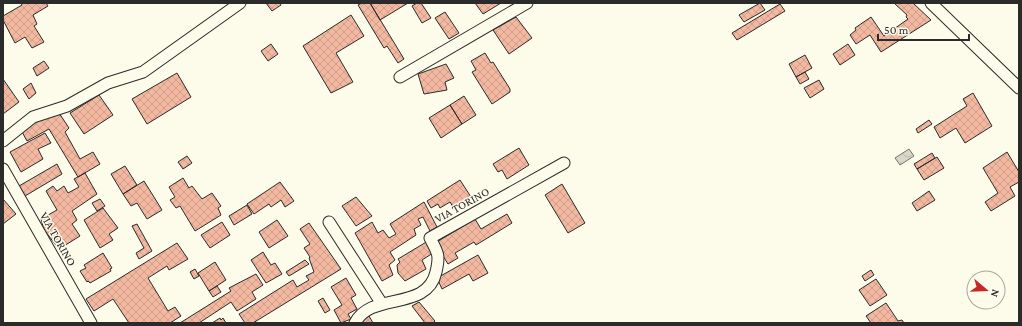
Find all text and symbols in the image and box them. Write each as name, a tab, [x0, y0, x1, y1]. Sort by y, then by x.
scale bar	[878, 16, 969, 42]
text: 50 m	[884, 23, 909, 37]
street label: VIA TORINO	[432, 184, 492, 226]
street label: VIA TORINO	[37, 209, 79, 269]
north arrow	[966, 270, 1006, 310]
text: N	[988, 288, 1002, 299]

